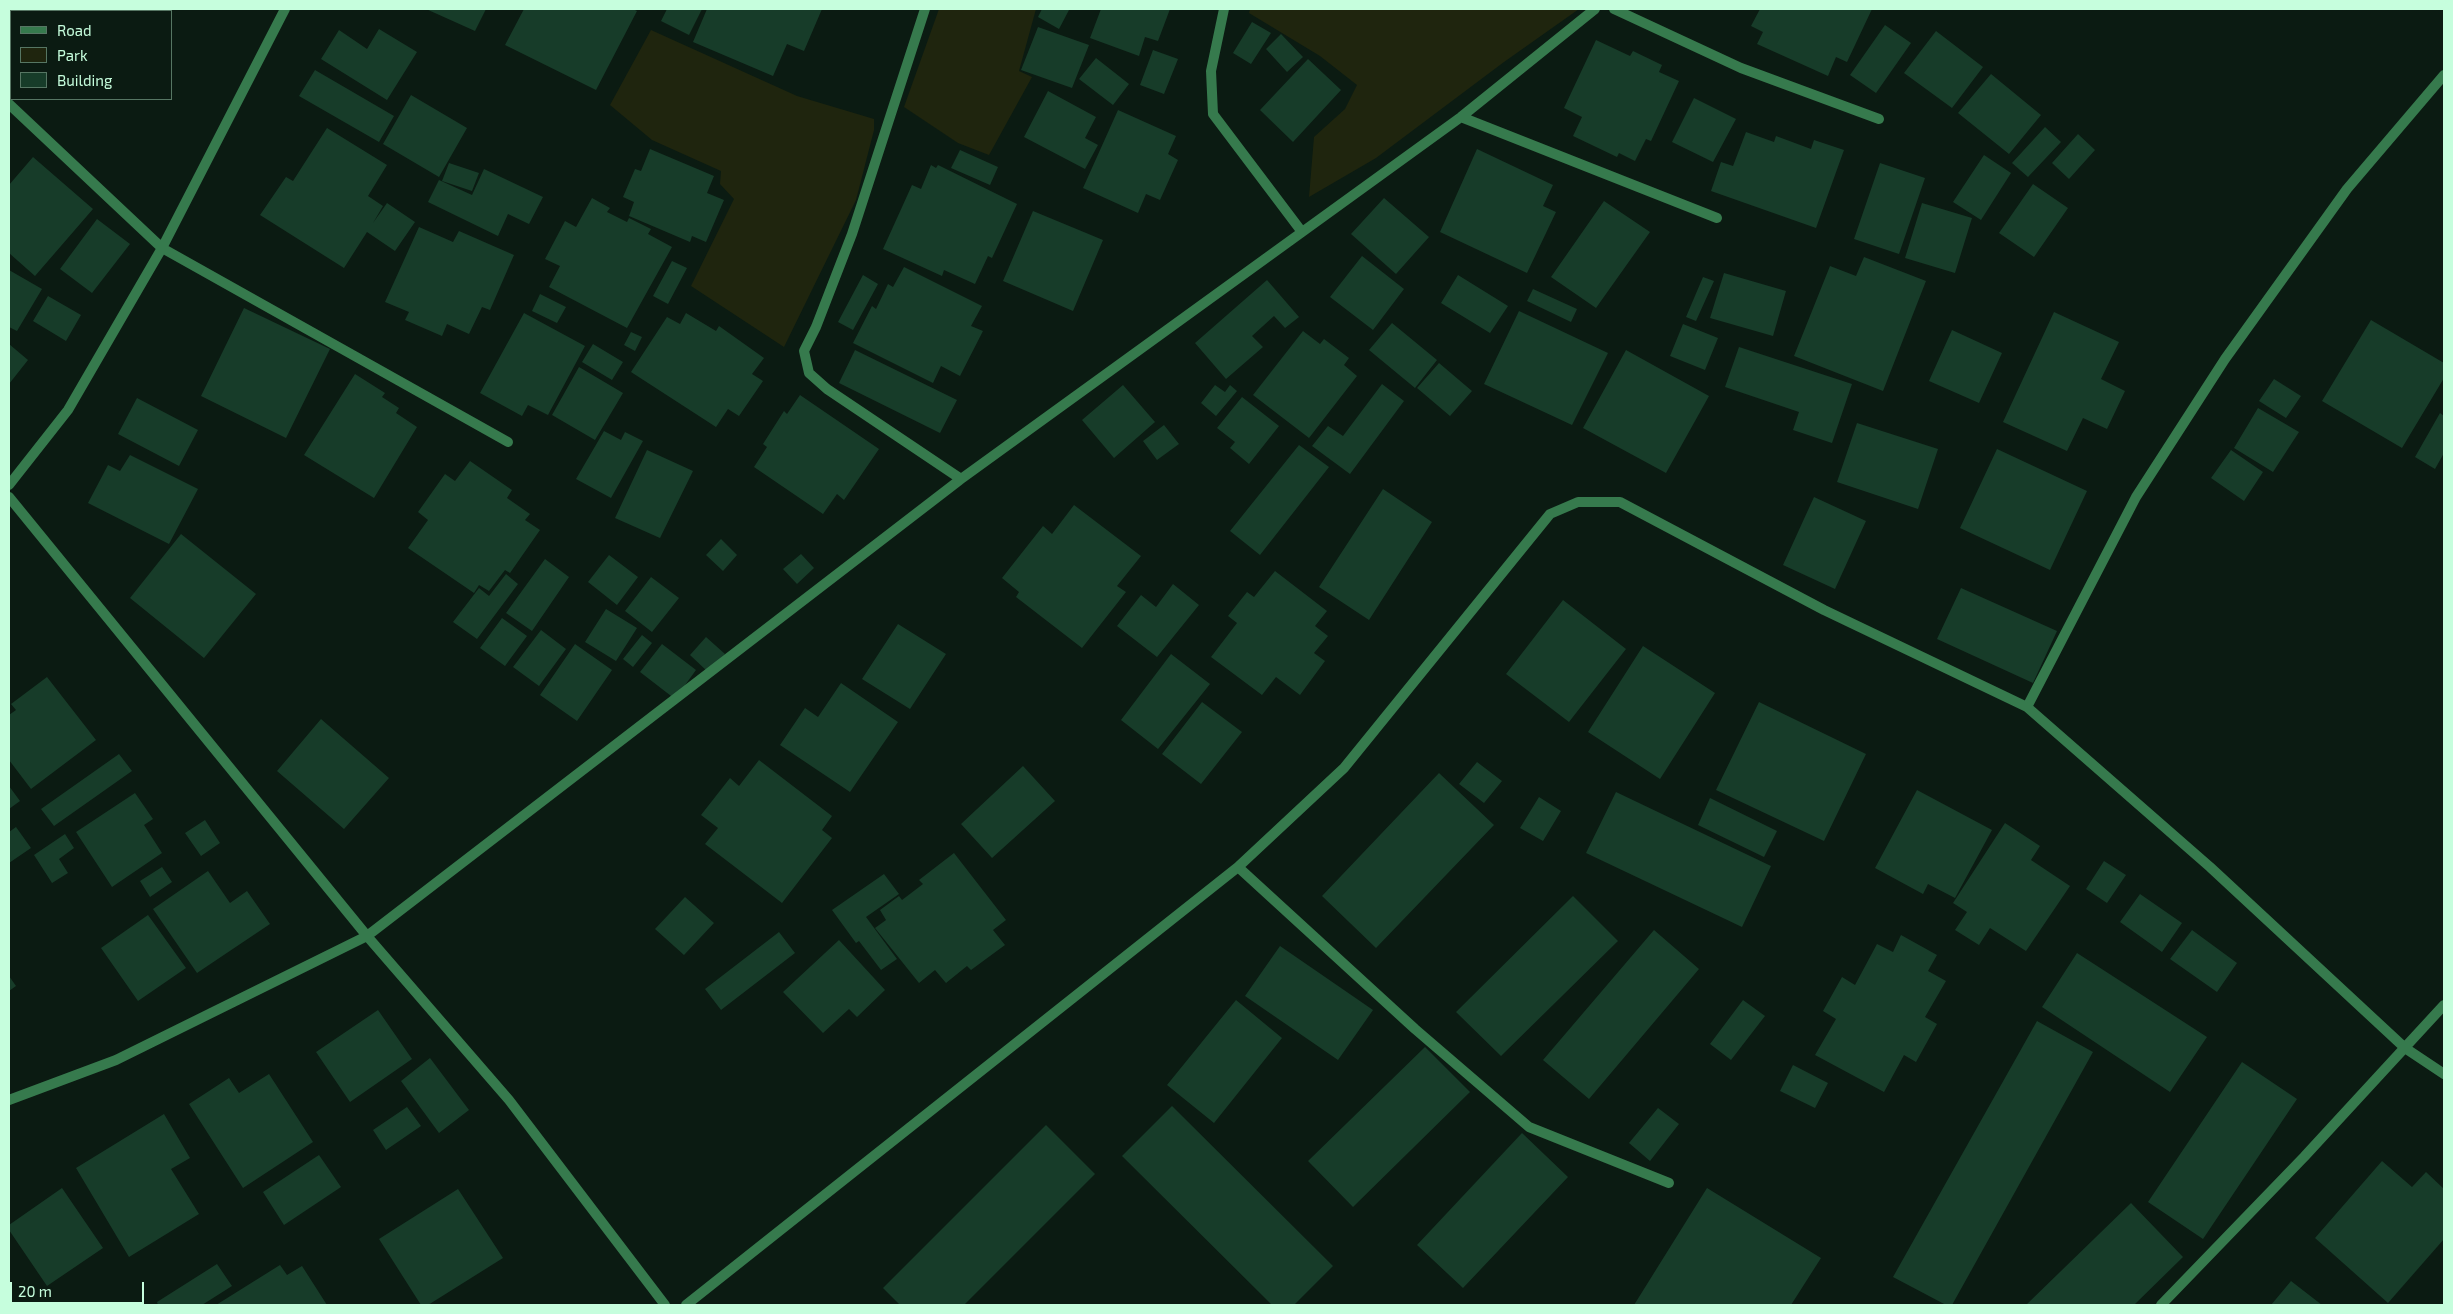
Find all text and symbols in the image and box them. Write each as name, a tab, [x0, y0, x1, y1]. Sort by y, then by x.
legend	[10, 10, 172, 100]
text: Road	[57, 21, 92, 39]
text: Park	[57, 46, 88, 64]
text: Building	[57, 71, 112, 89]
scale bar	[12, 1272, 146, 1304]
text: 20 m	[18, 1282, 52, 1300]

